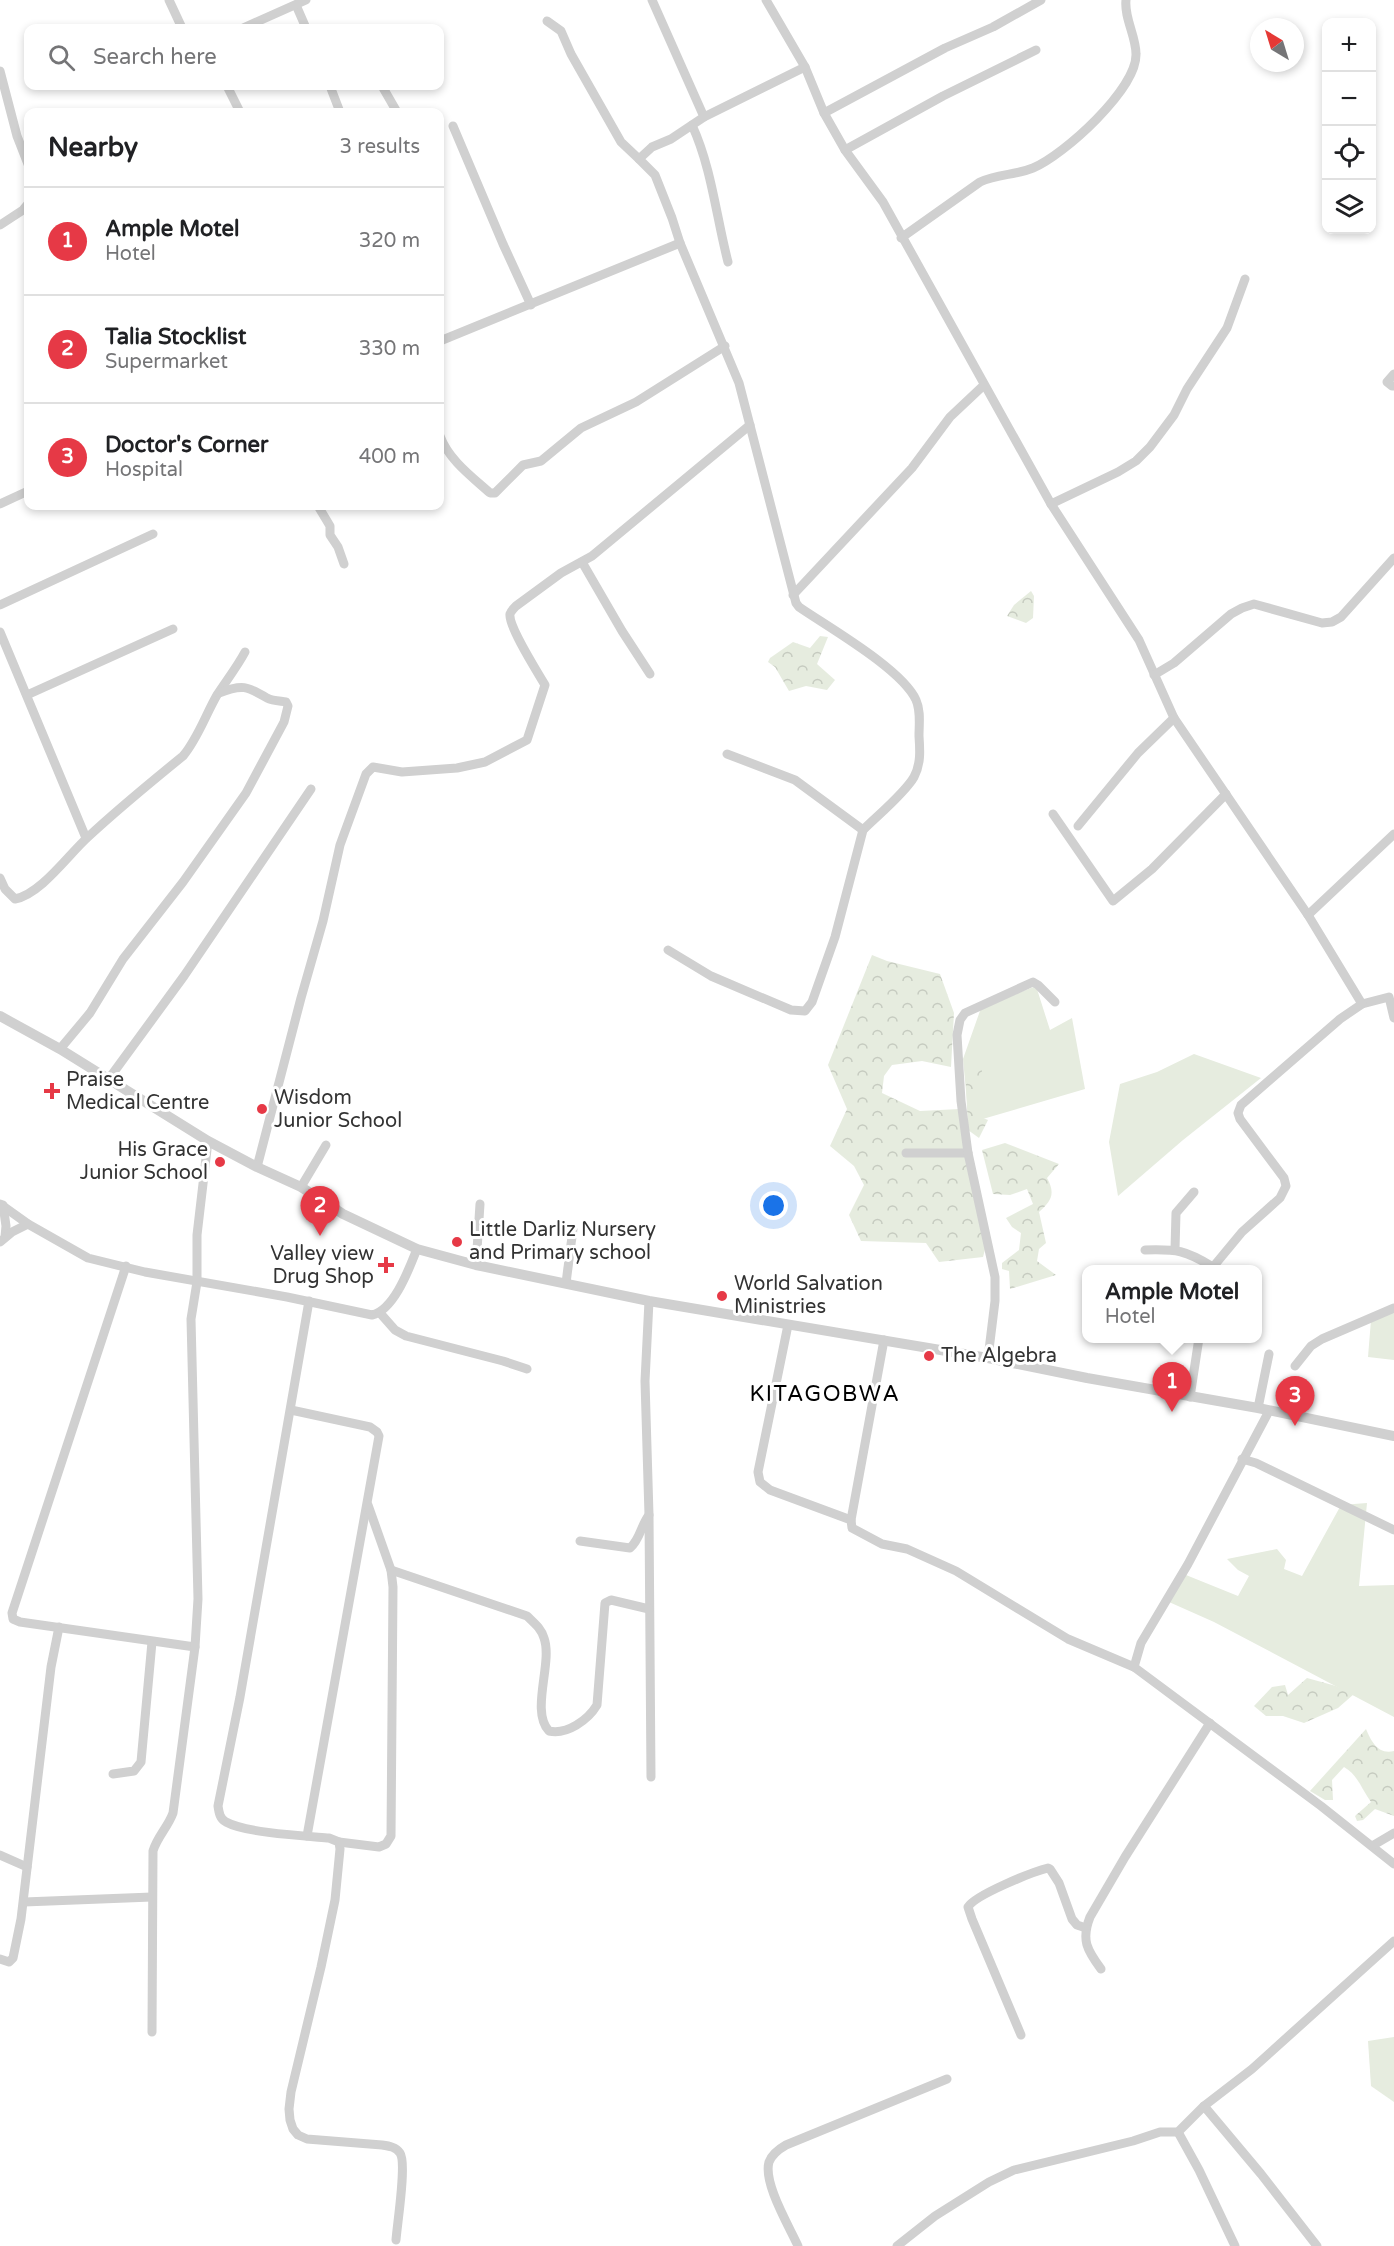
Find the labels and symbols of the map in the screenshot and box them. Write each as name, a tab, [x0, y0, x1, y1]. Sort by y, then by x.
north arrow	[1250, 18, 1304, 72]
place label: Praise Medical Centre	[66, 1068, 209, 1115]
marker: Praise Medical Centre	[43, 1082, 61, 1100]
place label: Wisdom Junior School	[274, 1086, 402, 1133]
marker: Wisdom Junior School	[255, 1102, 269, 1116]
place label: His Grace Junior School	[80, 1138, 208, 1185]
marker: His Grace Junior School	[213, 1155, 227, 1169]
pin: 2	[300, 1186, 340, 1236]
your location	[759, 1191, 788, 1220]
place label: Little Darliz Nursery and Primary school	[469, 1218, 656, 1265]
marker: Little Darliz Nursery and Primary school	[450, 1235, 464, 1249]
place label: Valley view Drug Shop	[270, 1242, 374, 1289]
marker: Valley view Drug Shop	[379, 1258, 393, 1272]
place label: World Salvation Ministries	[734, 1272, 883, 1319]
marker: World Salvation Ministries	[715, 1289, 729, 1303]
place label: The Algebra	[941, 1344, 1057, 1368]
marker: The Algebra	[922, 1349, 936, 1363]
pin: 1	[1152, 1362, 1192, 1412]
pin: 3	[1276, 1376, 1314, 1426]
district label: KITAGOBWA	[749, 1381, 901, 1407]

